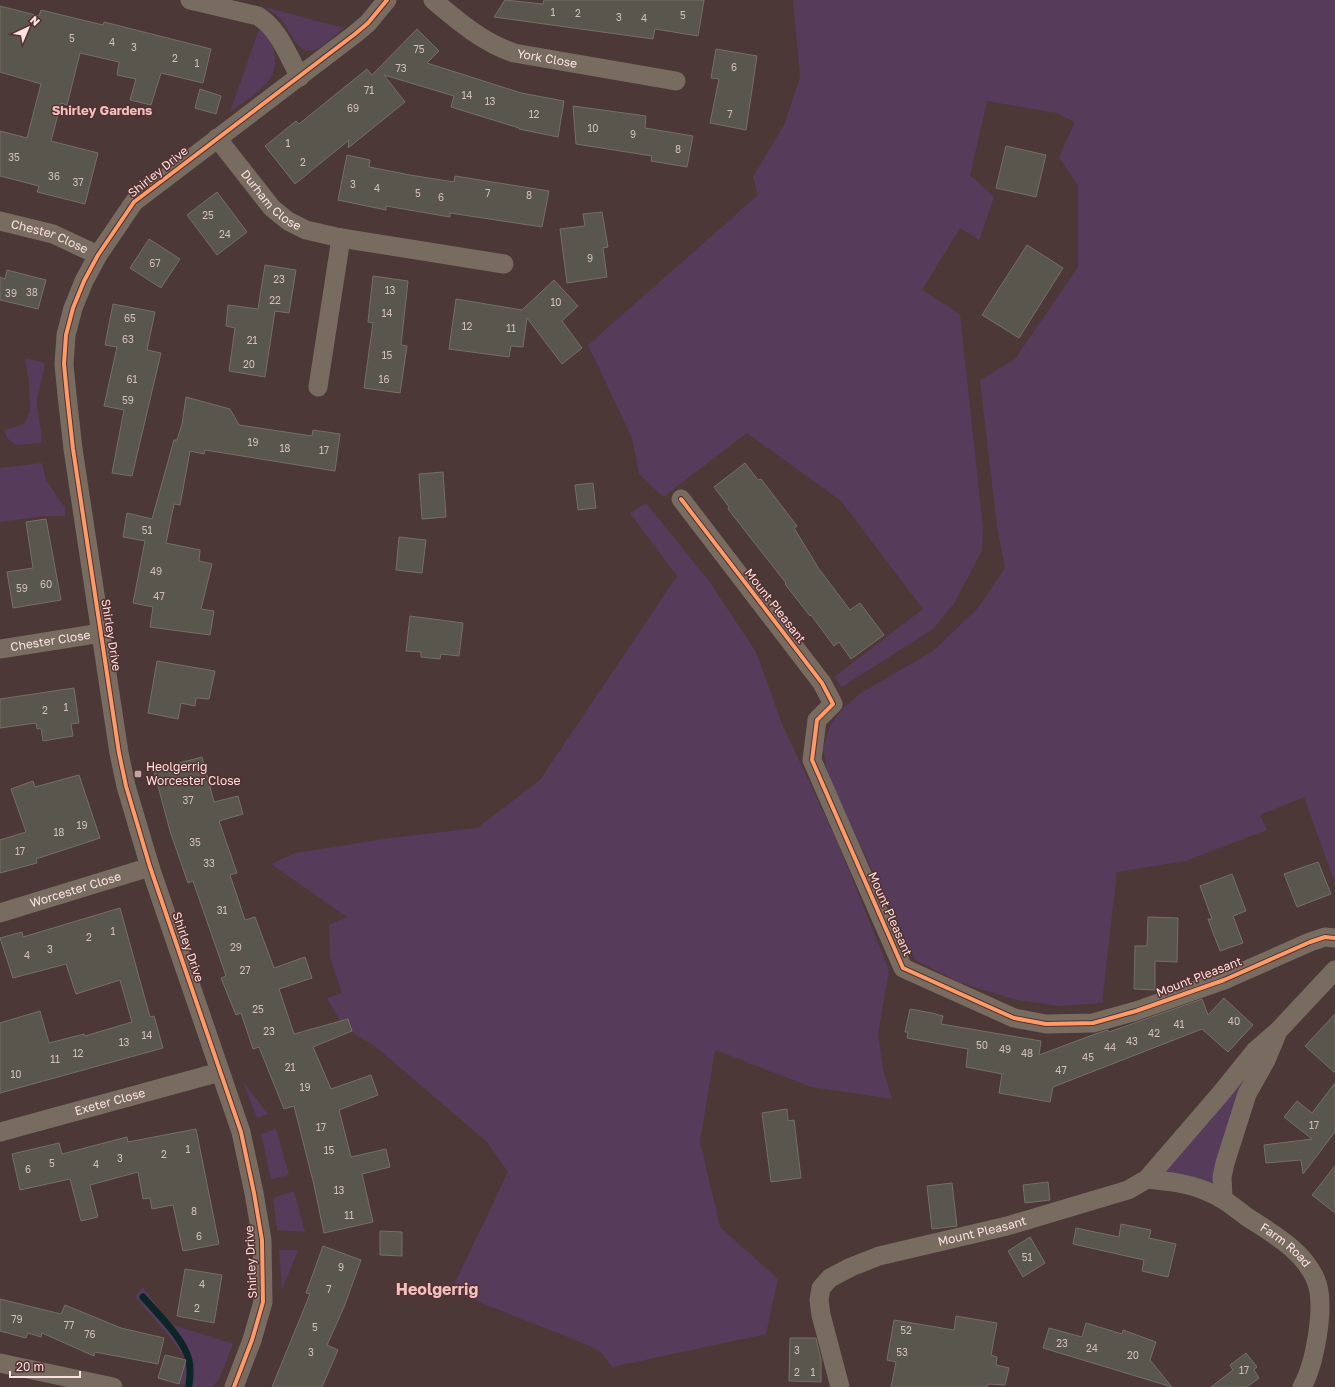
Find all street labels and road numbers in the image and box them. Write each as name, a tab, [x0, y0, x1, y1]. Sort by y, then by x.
street label: York Close	[516, 46, 579, 71]
street label: Shirley Drive	[125, 143, 191, 200]
street label: Durham Close	[238, 167, 304, 233]
street label: Chester Close	[10, 216, 91, 256]
street label: Mount Pleasant	[742, 565, 809, 646]
street label: Shirley Drive	[98, 598, 125, 672]
street label: Chester Close	[9, 627, 91, 654]
street label: Worcester Close	[28, 868, 123, 910]
street label: Mount Pleasant	[865, 869, 916, 958]
street label: Shirley Drive	[170, 910, 207, 984]
street label: Mount Pleasant	[1154, 953, 1244, 1000]
street label: Exeter Close	[73, 1085, 147, 1118]
street label: Mount Pleasant	[936, 1213, 1028, 1249]
street label: Farm Road	[1258, 1219, 1314, 1270]
street label: Shirley Drive	[241, 1225, 260, 1299]

